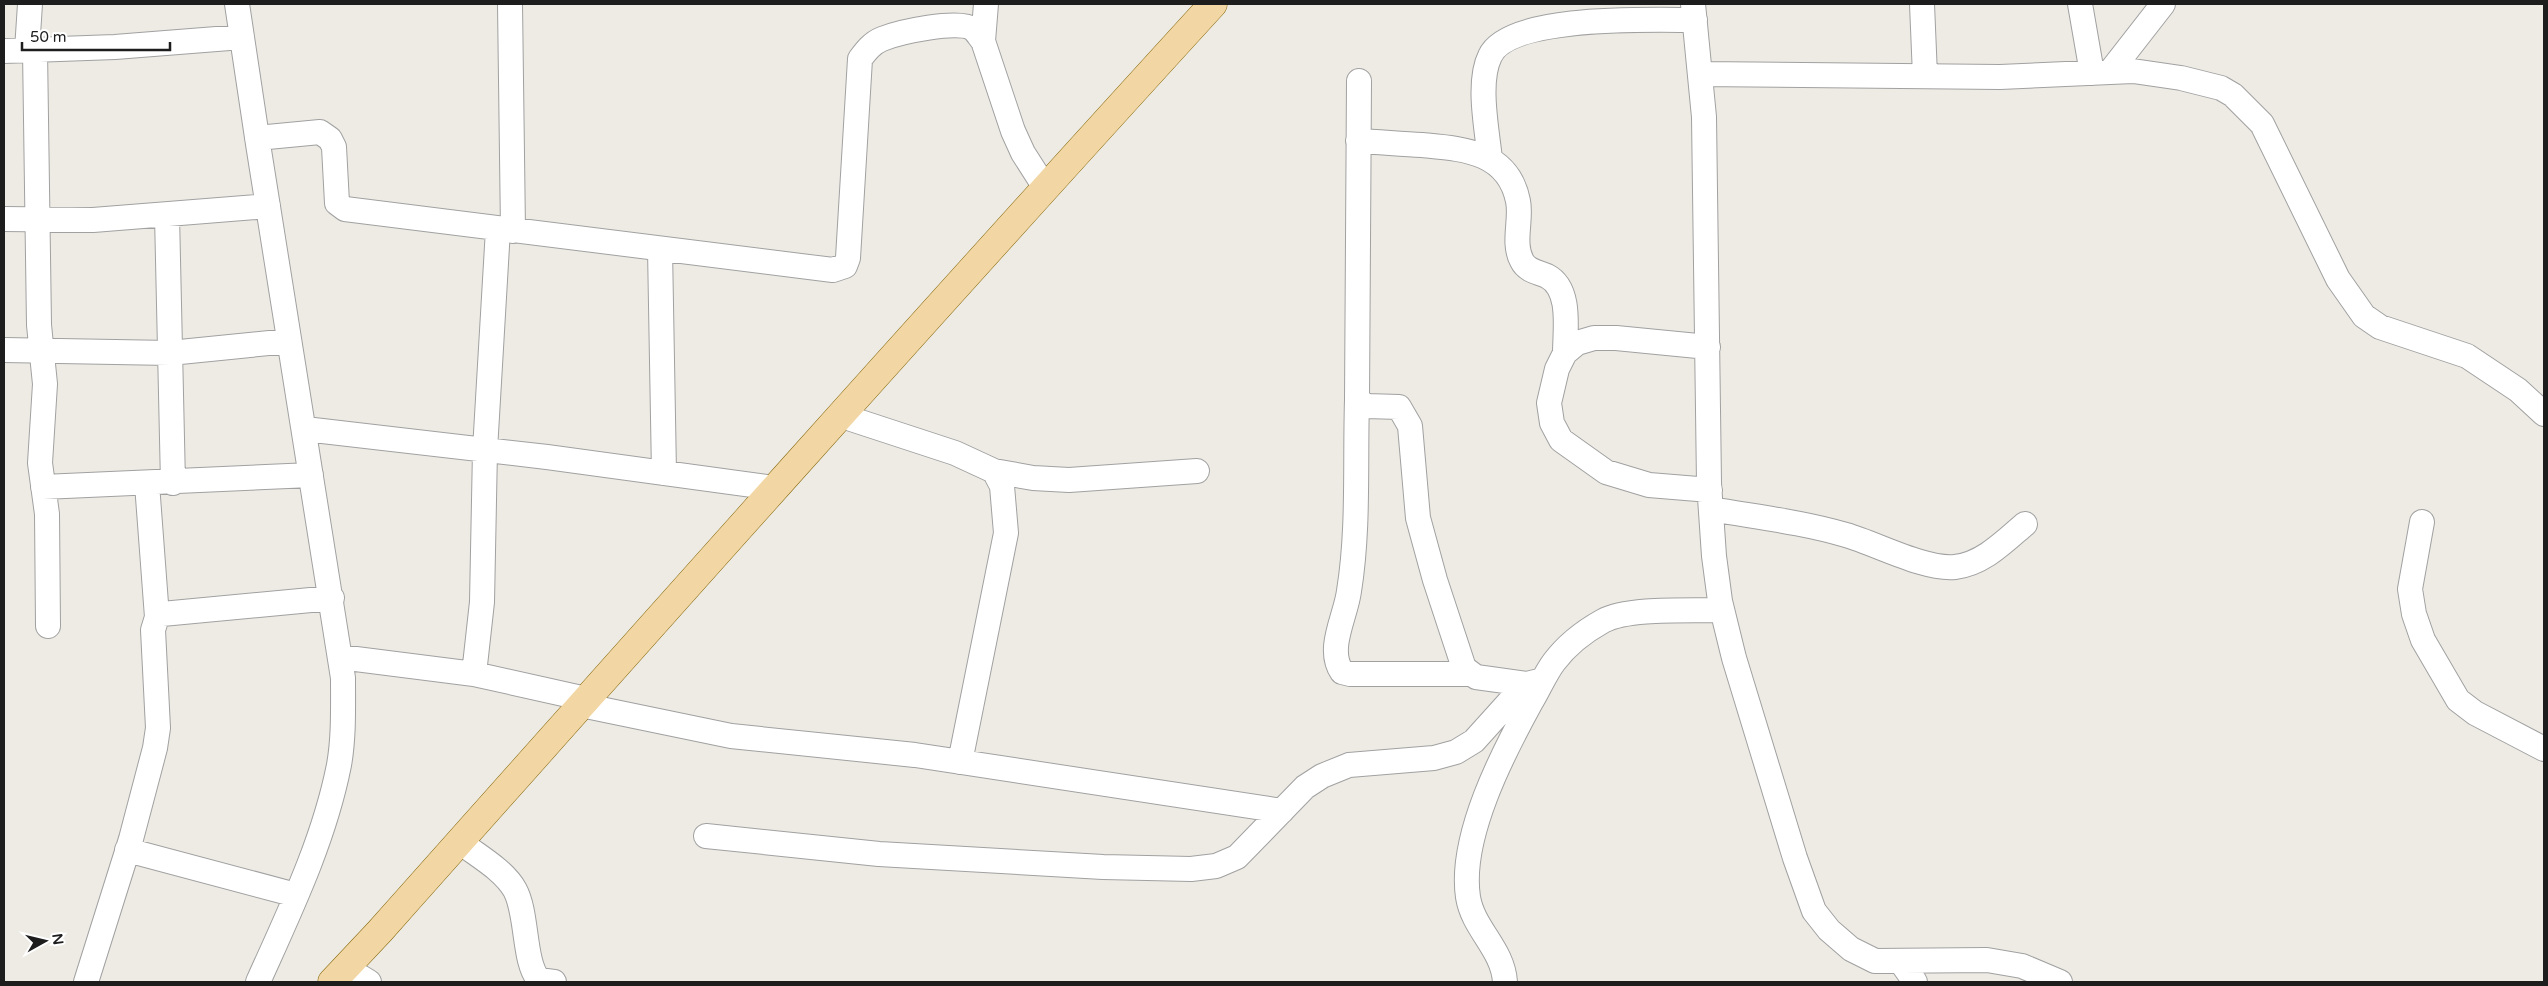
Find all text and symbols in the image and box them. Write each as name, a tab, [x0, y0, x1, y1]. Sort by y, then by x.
scale bar	[22, 20, 170, 52]
text: 50 m	[30, 28, 67, 46]
north arrow	[20, 916, 70, 966]
text: N	[48, 933, 67, 946]

